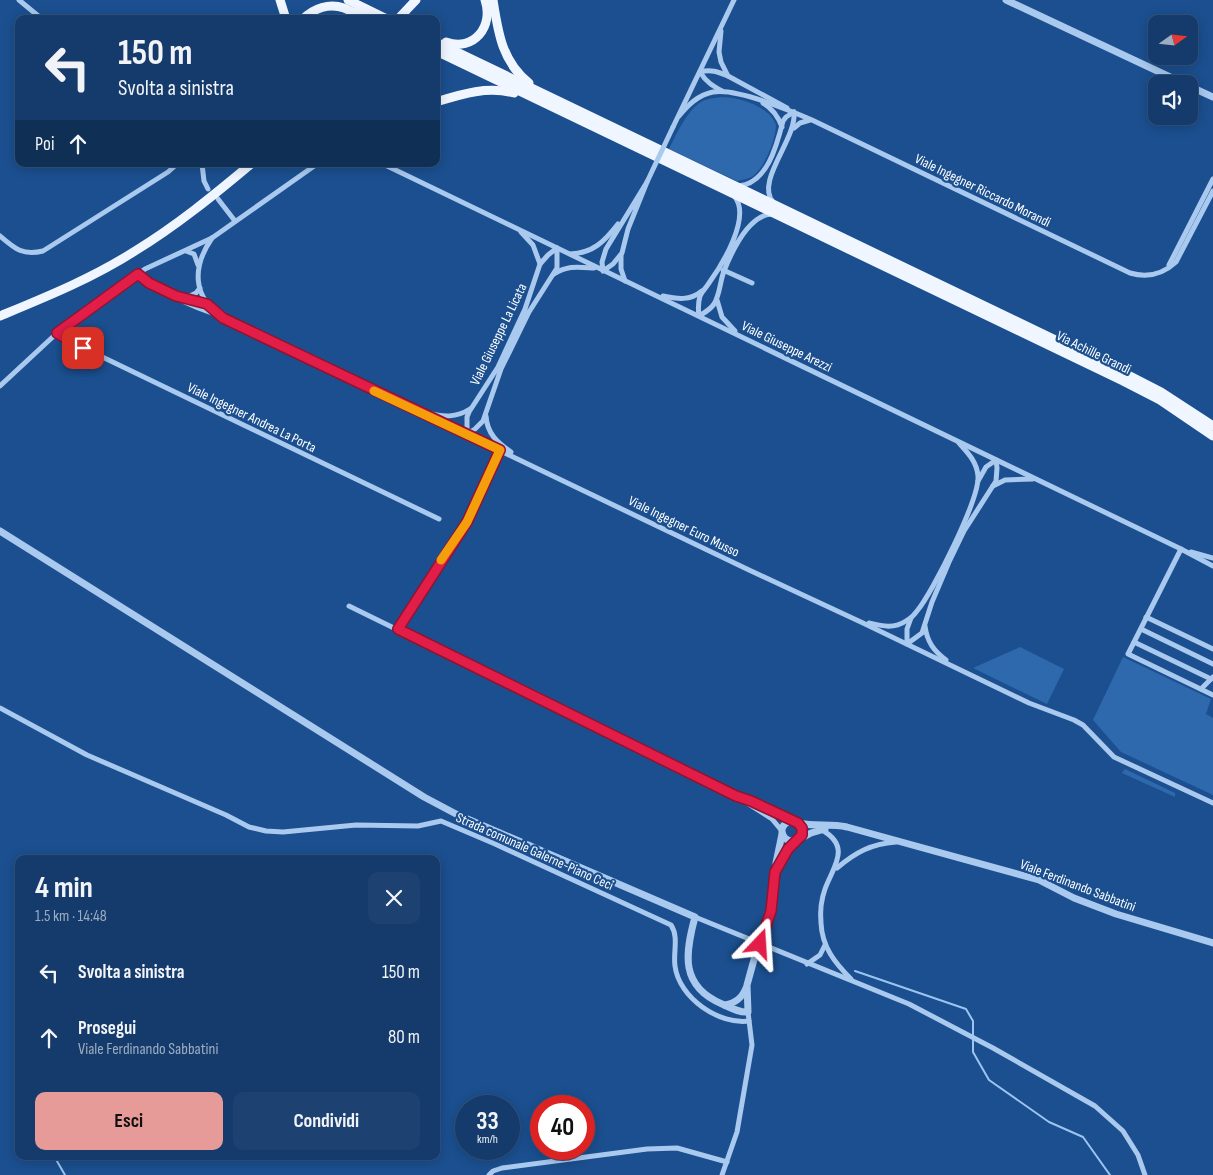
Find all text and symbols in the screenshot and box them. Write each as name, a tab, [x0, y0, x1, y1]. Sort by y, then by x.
north arrow	[1148, 15, 1198, 65]
map controls	[1148, 15, 1198, 125]
text: 150 m	[118, 32, 192, 75]
icon: left	[35, 35, 100, 100]
text: Svolta a sinistra	[118, 75, 234, 102]
button: sound	[1148, 75, 1198, 125]
icon: ahead	[64, 130, 92, 158]
text: Poi	[35, 133, 54, 156]
street label: Viale Ingegner Riccardo Morandi	[912, 150, 1053, 231]
street label: Viale Giuseppe La Licata	[466, 280, 530, 388]
street label: Viale Giuseppe Arezzi	[739, 317, 835, 376]
pin	[62, 327, 104, 369]
street label: Via Achille Grandi	[1054, 327, 1134, 378]
icon: arrive	[69, 334, 97, 362]
street label: Viale Ingegner Andrea La Porta	[184, 379, 319, 456]
street label: Viale Ingegner Euro Musso	[625, 492, 742, 561]
street label: Strada comunale Galerne-Piano Ceci	[453, 809, 616, 894]
street label: Viale Ferdinando Sabbatini	[1017, 856, 1138, 915]
text: 4 min	[35, 870, 93, 906]
button: close	[368, 872, 420, 924]
text: 1.5 km · 14:48	[35, 907, 107, 926]
position arrow	[733, 917, 785, 969]
icon: left	[35, 959, 63, 987]
text: Svolta a sinistra	[78, 961, 185, 984]
text: 150 m	[382, 961, 420, 984]
text: Prosegui	[78, 1017, 136, 1040]
icon: ahead	[35, 1024, 63, 1052]
text: 80 m	[388, 1026, 420, 1049]
text: Viale Ferdinando Sabbatini	[78, 1040, 218, 1059]
button: Esci	[35, 1092, 223, 1150]
button: Condividi	[233, 1092, 420, 1150]
speed limit sign: 40	[530, 1095, 595, 1160]
text: 33	[476, 1106, 499, 1137]
text: km/h	[477, 1132, 498, 1147]

